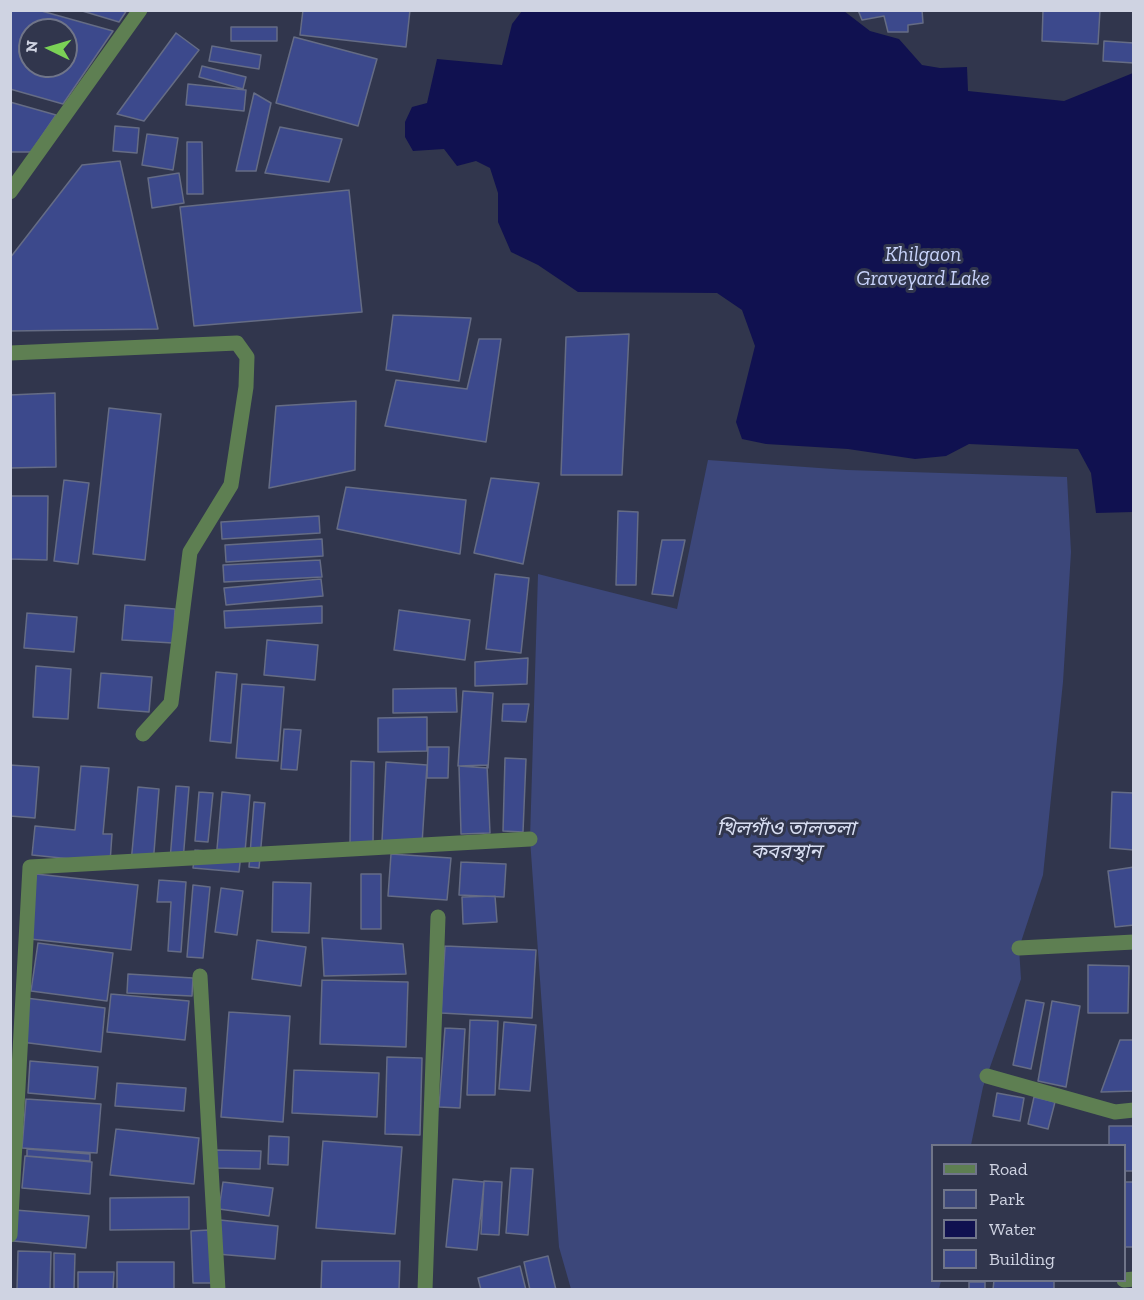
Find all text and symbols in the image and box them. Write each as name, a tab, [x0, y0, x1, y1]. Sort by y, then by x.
north arrow	[18, 18, 78, 78]
text: N	[22, 40, 42, 53]
water label: Khilgaon Graveyard Lake	[856, 242, 990, 292]
park label: খিলগাঁও তালতলা কবরস্থান	[717, 817, 855, 864]
legend	[931, 1144, 1126, 1282]
text: Road	[989, 1158, 1028, 1180]
text: Park	[989, 1188, 1025, 1210]
text: Water	[989, 1218, 1036, 1240]
text: Building	[989, 1248, 1055, 1270]

